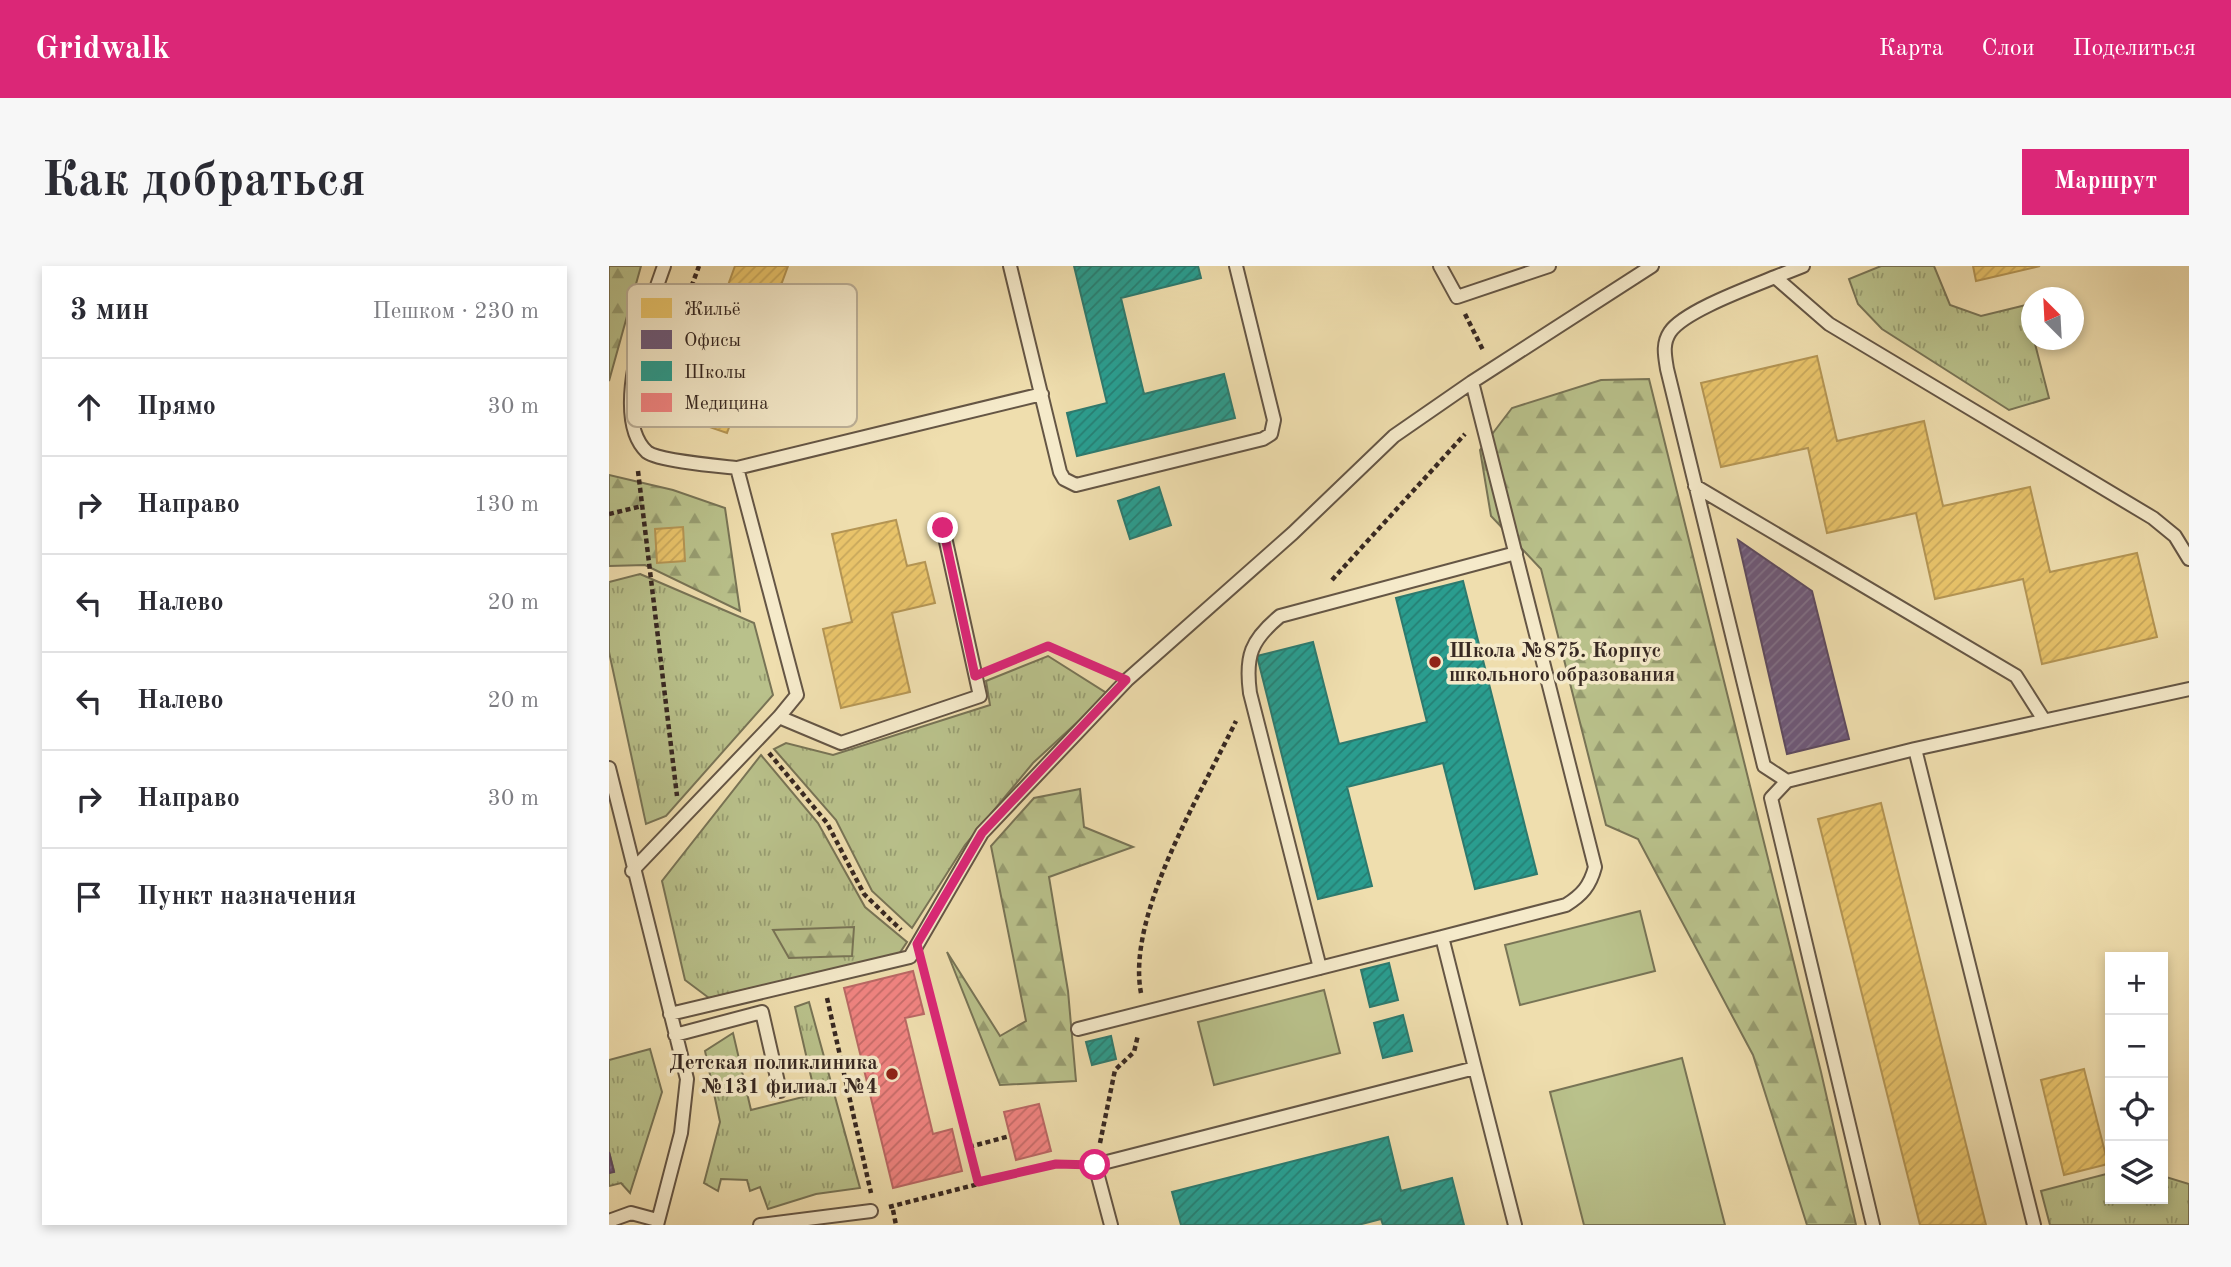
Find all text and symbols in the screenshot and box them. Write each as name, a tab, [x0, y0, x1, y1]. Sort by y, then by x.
text: Gridwalk	[35, 33, 170, 66]
text: Карта	[1879, 37, 1944, 61]
text: Слои	[1982, 37, 2035, 61]
text: Поделиться	[2073, 37, 2196, 61]
button: Маршрут	[2022, 149, 2189, 215]
text: Как добраться	[42, 158, 366, 207]
legend	[627, 284, 857, 427]
north arrow	[2021, 287, 2084, 350]
text: 3 мин	[70, 296, 149, 326]
text: Пешком · 230 m	[373, 300, 539, 323]
text: Жильё	[684, 301, 741, 320]
text: Офисы	[684, 332, 741, 351]
text: Школы	[684, 364, 746, 383]
icon: ahead	[70, 388, 108, 426]
text: Прямо	[137, 394, 216, 420]
text: 30 m	[488, 395, 539, 418]
text: Медицина	[684, 395, 769, 414]
icon: right	[70, 486, 108, 524]
text: Направо	[137, 492, 240, 518]
text: 130 m	[474, 493, 539, 516]
route end	[927, 512, 958, 543]
icon: left	[70, 584, 108, 622]
text: Налево	[137, 590, 224, 616]
text: 20 m	[488, 591, 539, 614]
place label: Школа №875. Корпус школьного образования	[1449, 641, 1675, 686]
marker: Школа №875. Корпус школьного образования	[1427, 654, 1443, 670]
icon: left	[70, 682, 108, 720]
text: Налево	[137, 688, 224, 714]
text: 20 m	[488, 689, 539, 712]
icon: right	[70, 780, 108, 818]
text: Направо	[137, 786, 240, 812]
text: 30 m	[488, 787, 539, 810]
icon: arrive	[70, 878, 108, 916]
text: Пункт назначения	[137, 884, 356, 910]
map controls	[2105, 952, 2168, 1204]
button: +	[2105, 952, 2168, 1015]
button: −	[2105, 1015, 2168, 1078]
place label: Детская поликлиника №131 филиал №4	[669, 1053, 878, 1098]
marker: Детская поликлиника №131 филиал №4	[884, 1066, 900, 1082]
button: locate	[2105, 1078, 2168, 1141]
button: layers	[2105, 1141, 2168, 1204]
route start	[1079, 1149, 1110, 1180]

